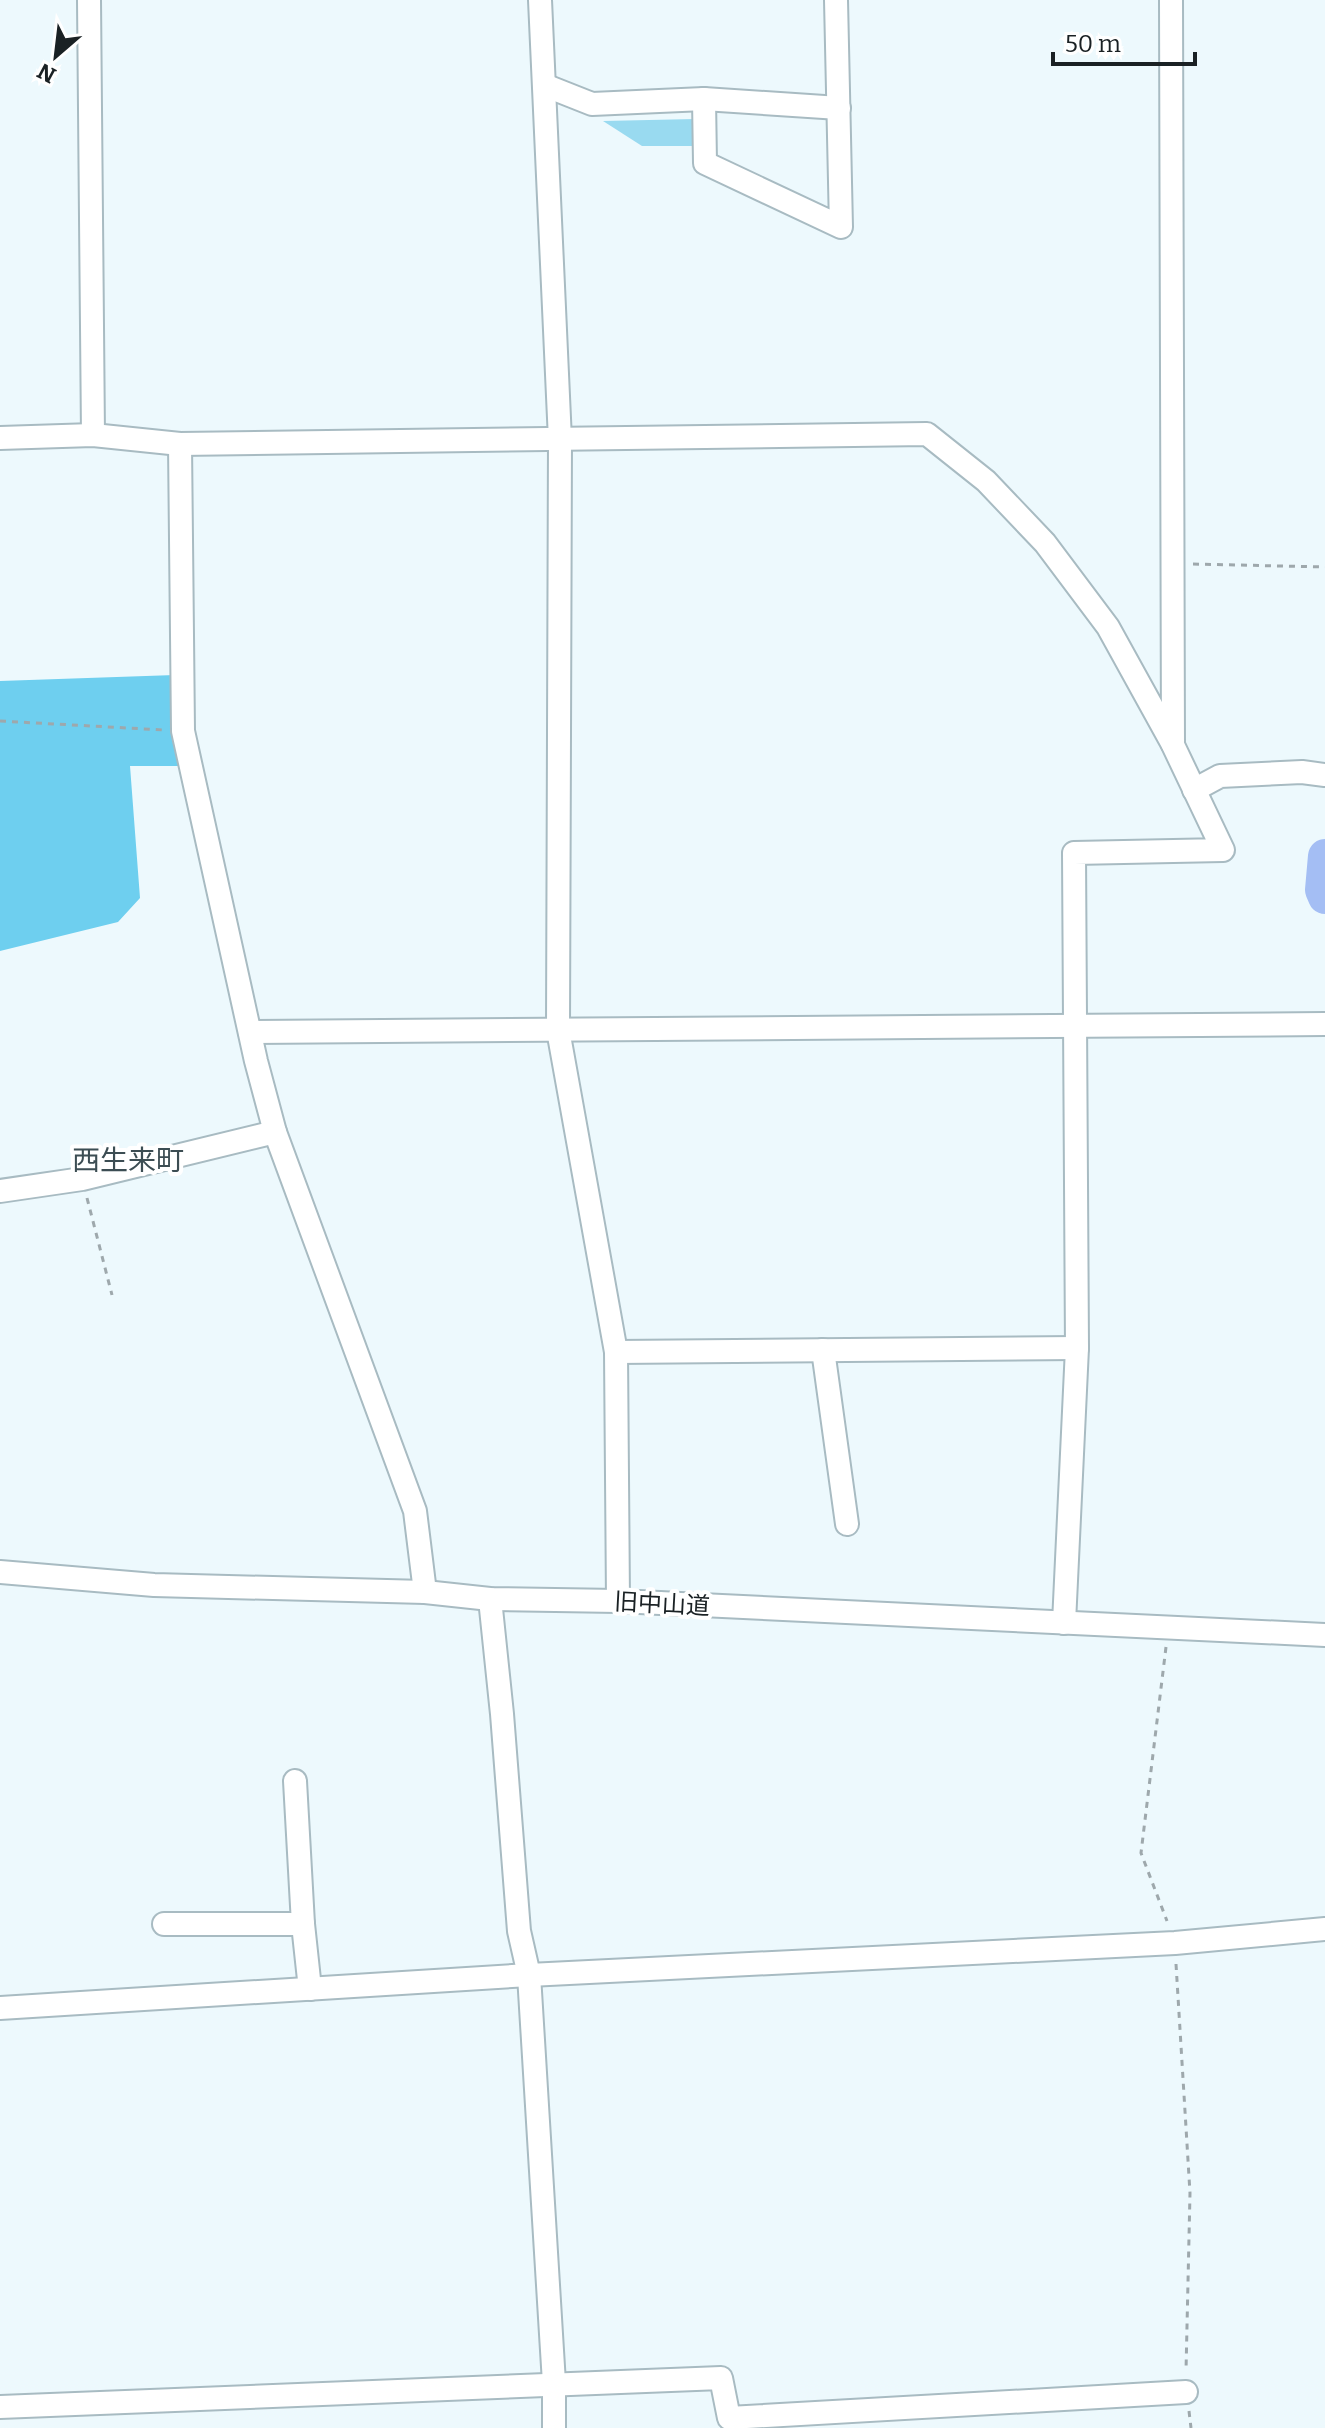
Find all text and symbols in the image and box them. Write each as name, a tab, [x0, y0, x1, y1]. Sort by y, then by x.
north arrow	[16, 16, 96, 96]
scale bar	[1053, 16, 1195, 66]
text: 50 m	[1065, 30, 1121, 58]
text: N	[33, 57, 61, 89]
district label: 西生来町	[72, 1144, 184, 1177]
street label: 旧中山道	[613, 1588, 711, 1620]

